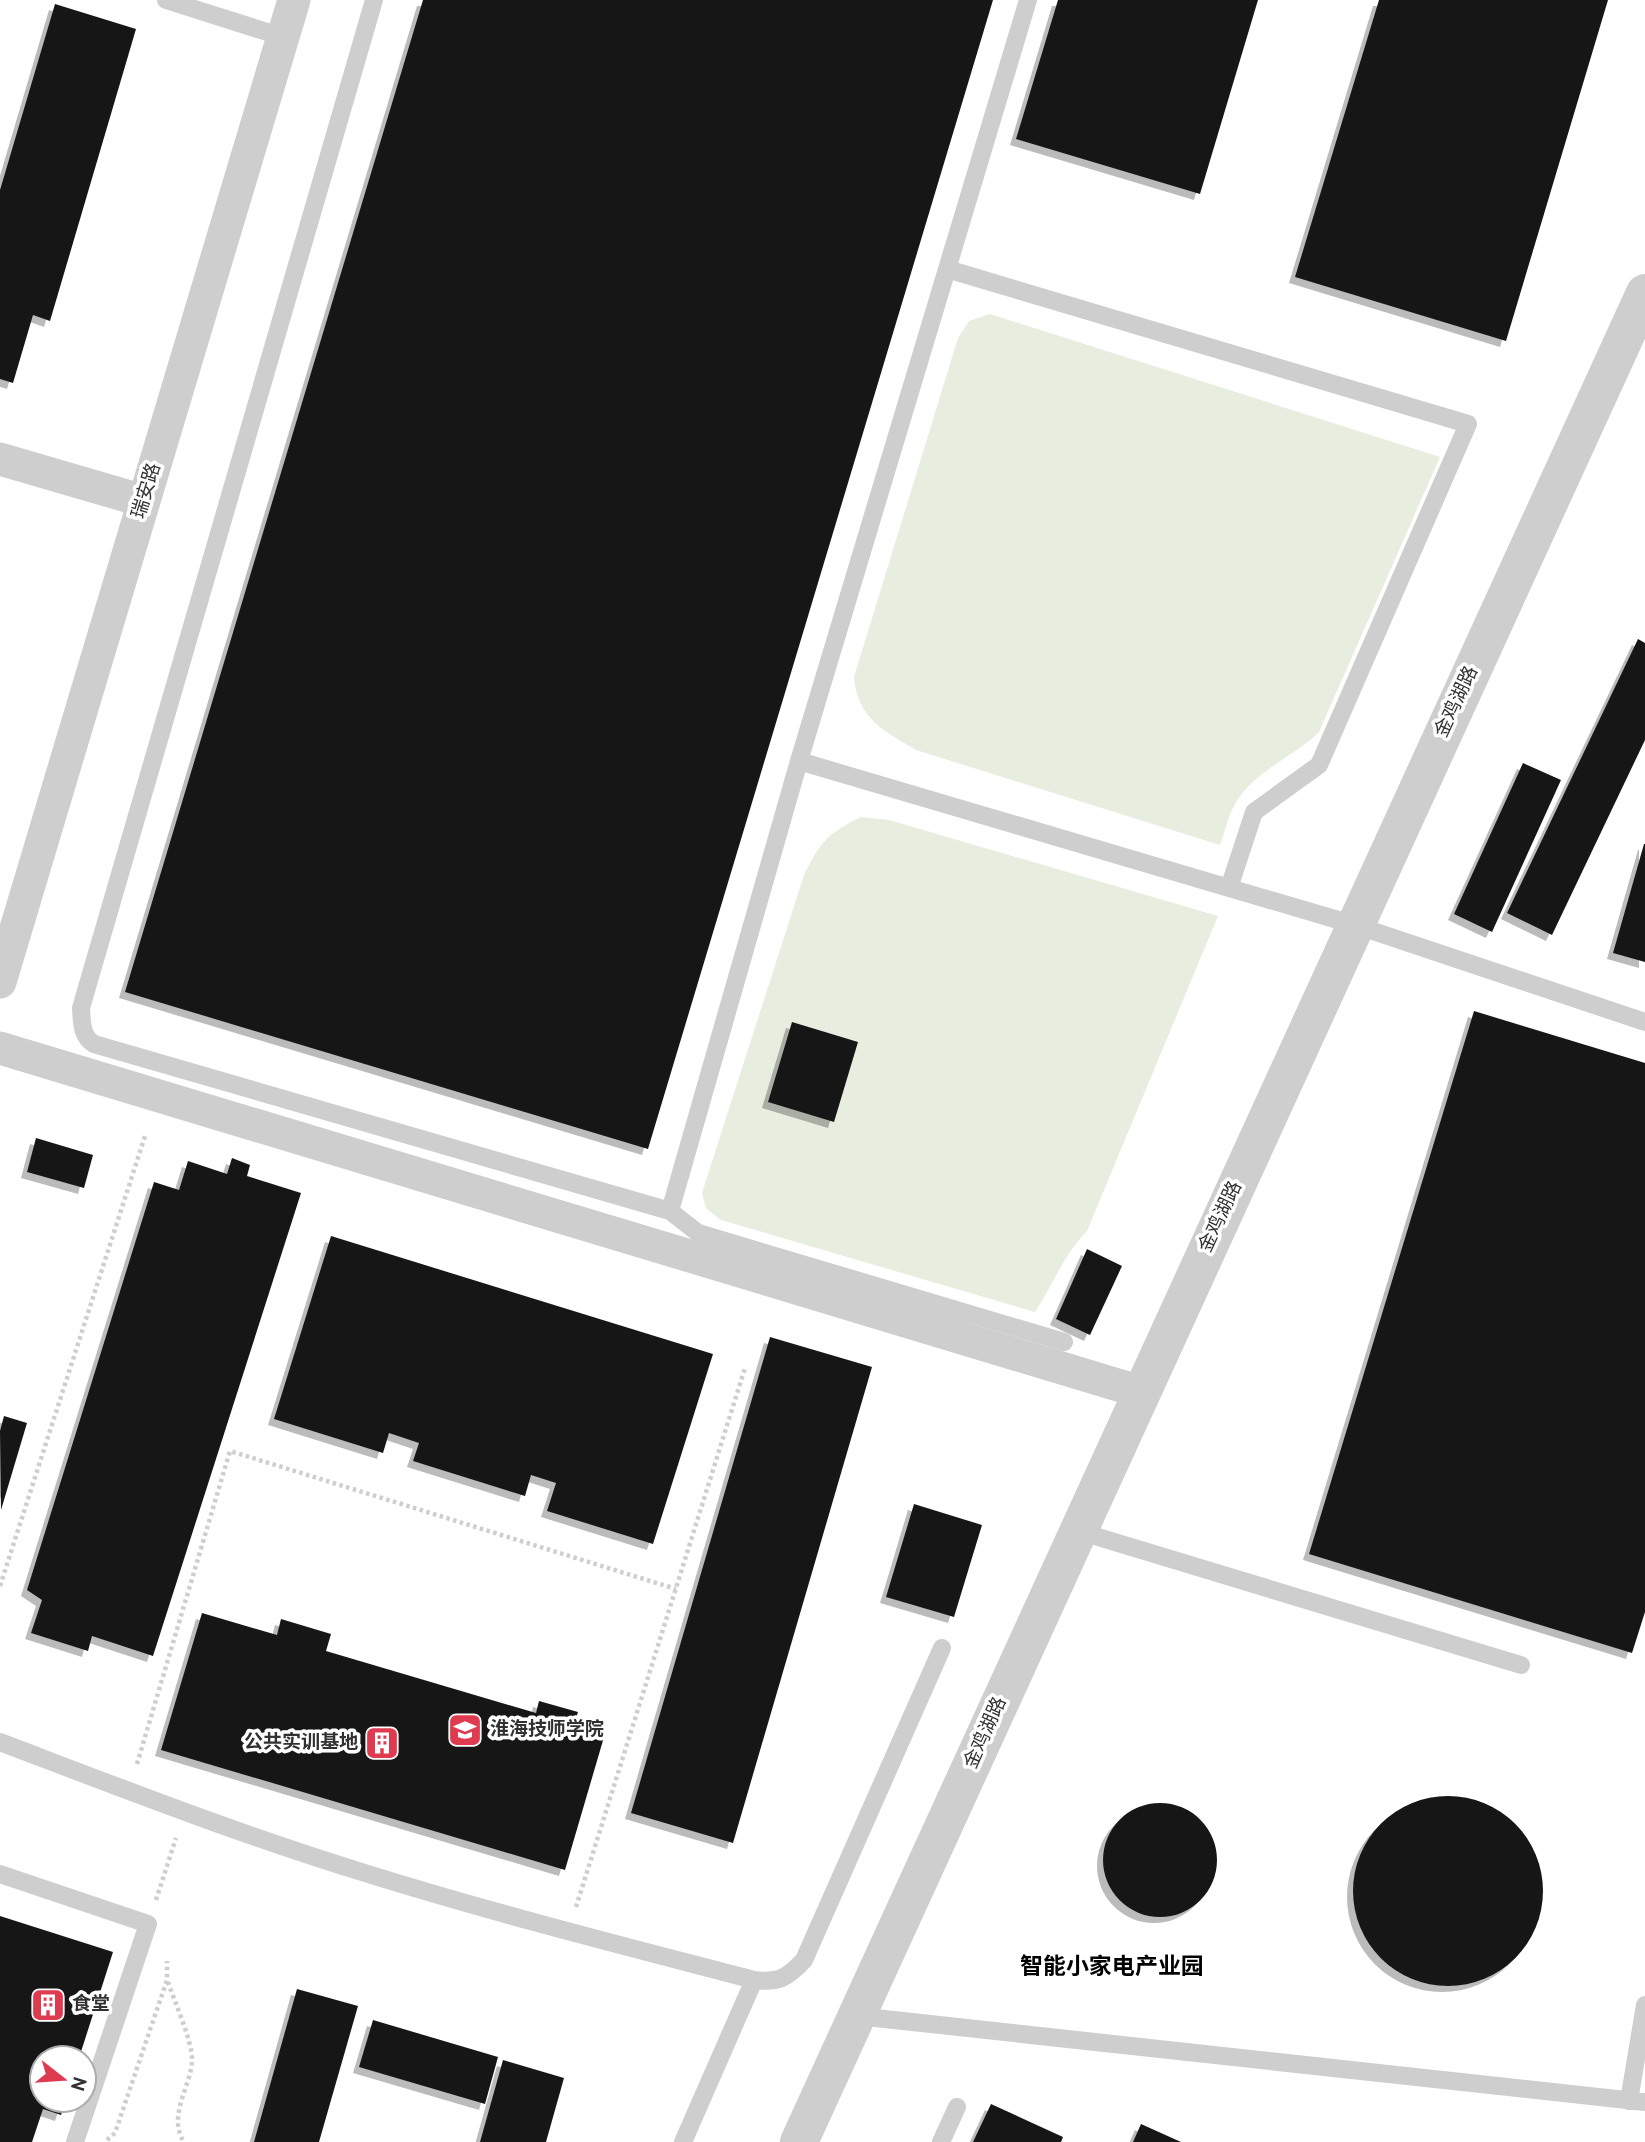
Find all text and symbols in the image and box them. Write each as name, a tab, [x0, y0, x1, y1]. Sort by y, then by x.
street label: 瑞安路	[127, 460, 167, 522]
street label: 金鸡湖路	[1430, 662, 1484, 742]
street label: 金鸡湖路	[1194, 1177, 1248, 1257]
street label: 金鸡湖路	[960, 1693, 1012, 1773]
school or university icon: 淮海技师学院	[446, 1711, 484, 1749]
place label: 淮海技师学院	[490, 1718, 604, 1742]
building icon: 公共实训基地	[363, 1724, 401, 1762]
place label: 公共实训基地	[244, 1731, 358, 1755]
district label: 智能小家电产业园	[1020, 1954, 1204, 1983]
building icon: 食堂	[29, 1986, 67, 2024]
place label: 食堂	[72, 1993, 110, 2017]
north arrow	[28, 2044, 98, 2114]
text: N	[64, 2073, 91, 2093]

